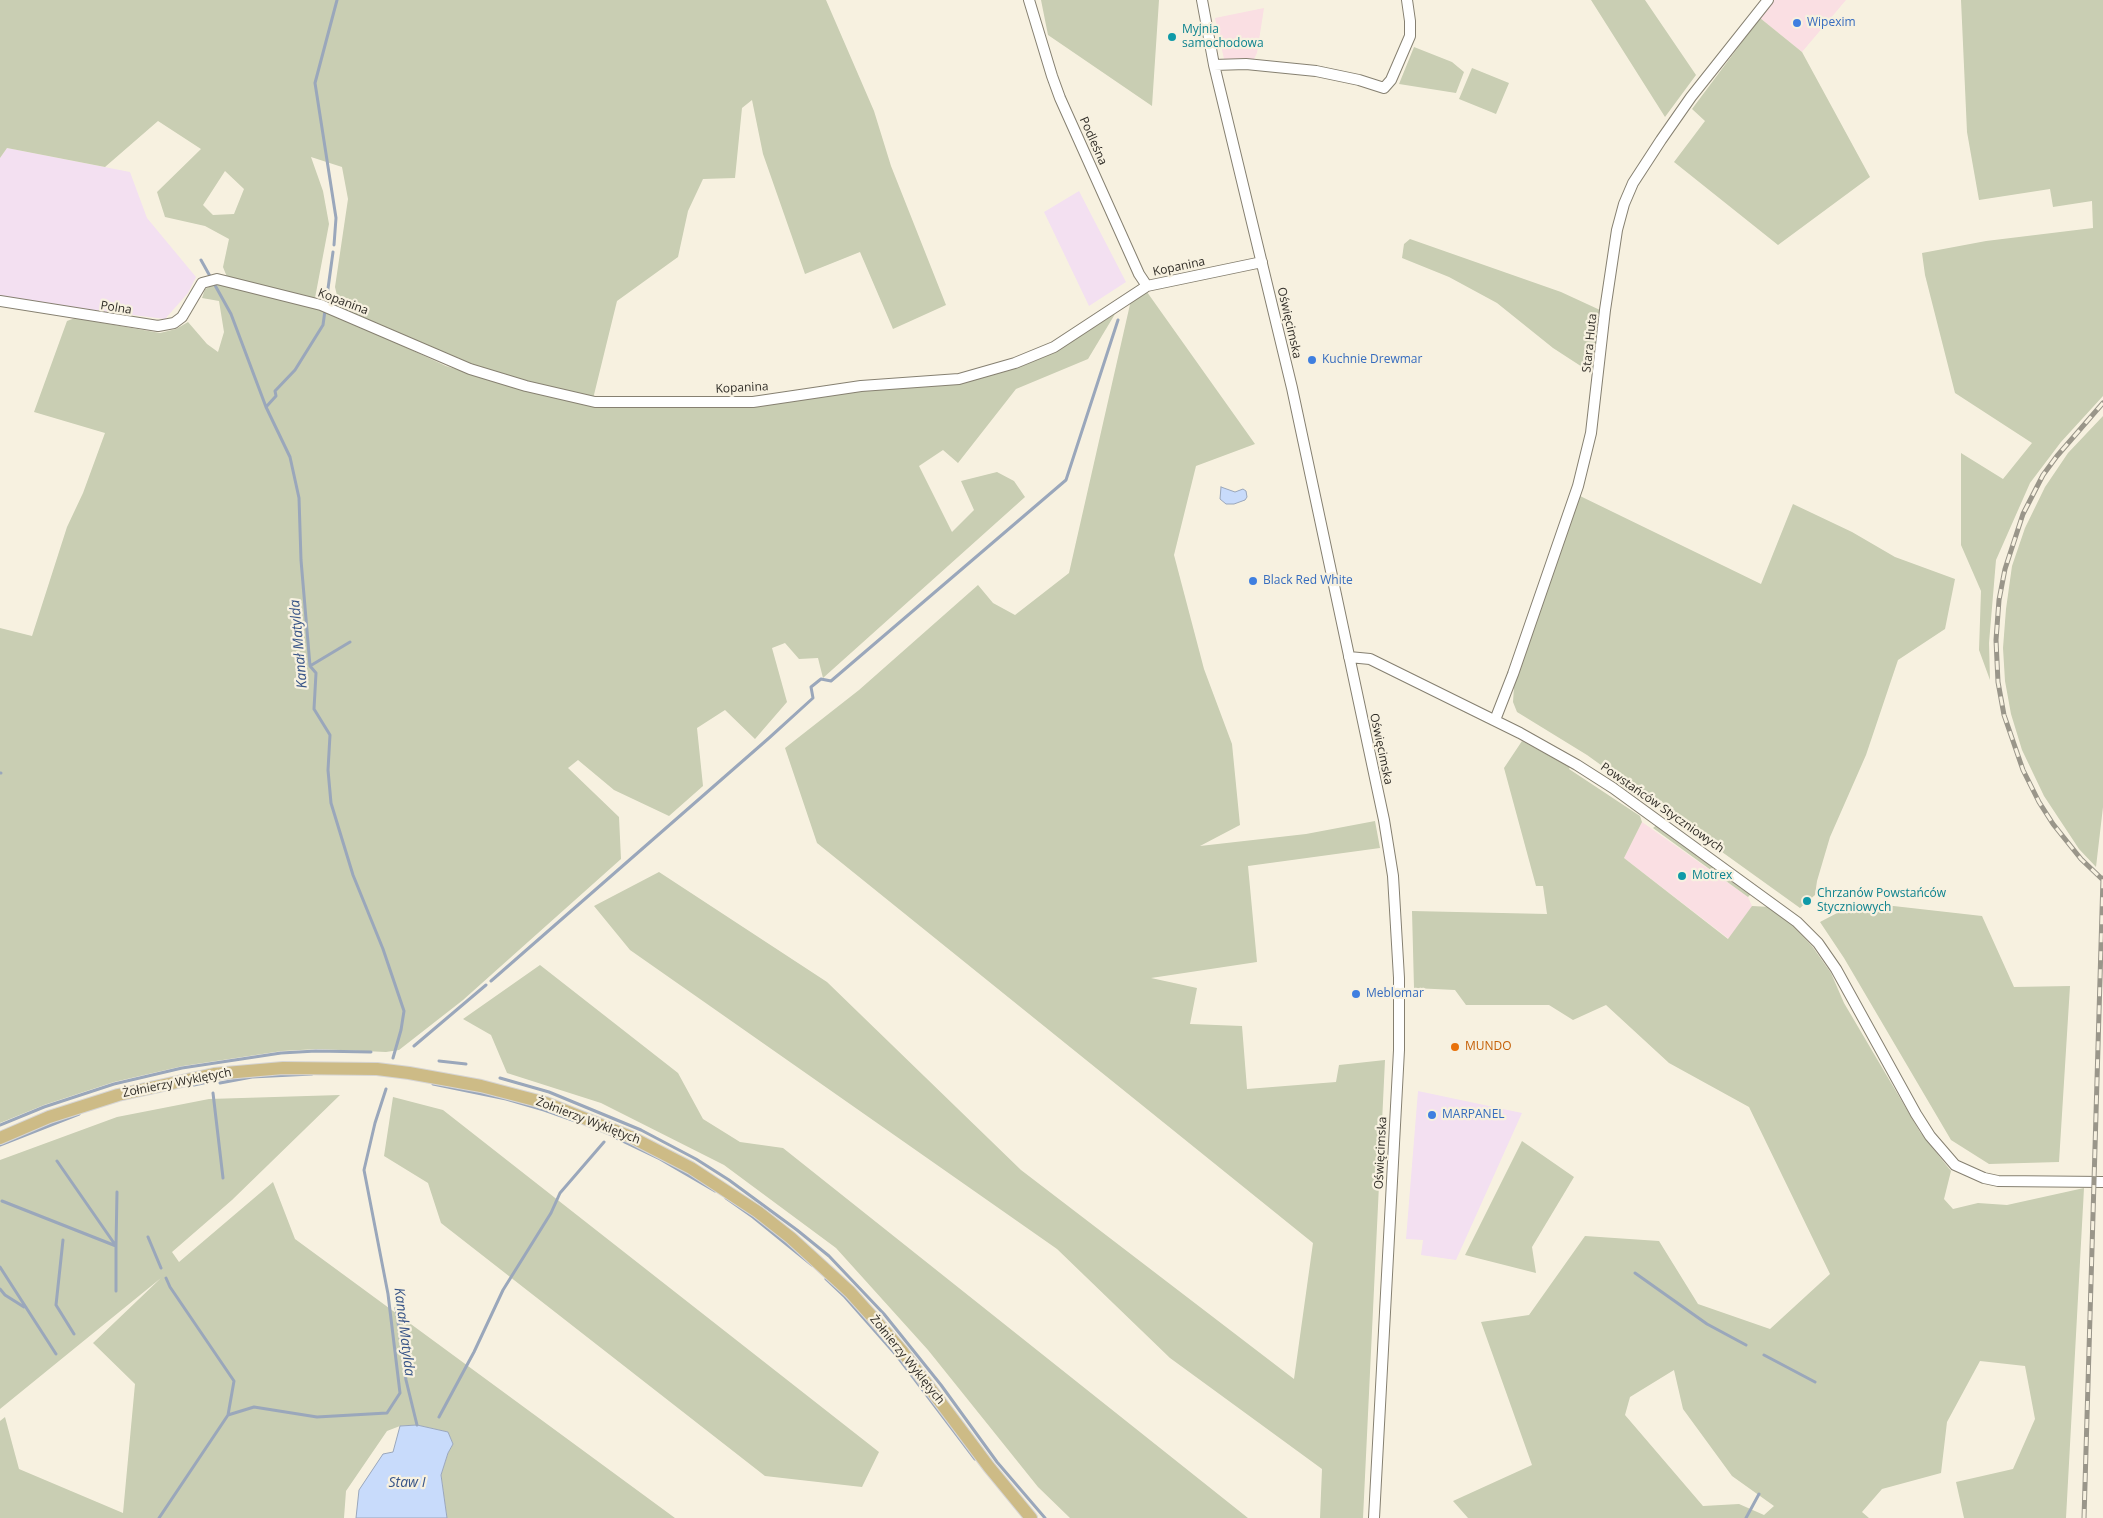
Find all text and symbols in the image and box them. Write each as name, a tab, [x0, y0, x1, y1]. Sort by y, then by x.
place label: Wipexim	[1807, 16, 1856, 30]
marker: Wipexim	[1791, 17, 1803, 29]
place label: Myjnia samochodowa	[1182, 23, 1264, 51]
marker: Myjnia samochodowa	[1166, 31, 1178, 43]
street label: Podleśna	[1076, 115, 1110, 167]
street label: Kopanina	[1152, 254, 1206, 280]
street label: Kopanina	[316, 286, 370, 318]
street label: Oświęcimska	[1274, 286, 1304, 360]
street label: Polna	[99, 298, 133, 318]
street label: Stara Huta	[1580, 313, 1600, 373]
place label: Kuchnie Drewmar	[1322, 353, 1422, 367]
marker: Kuchnie Drewmar	[1306, 354, 1318, 366]
street label: Kopanina	[715, 379, 769, 397]
place label: Black Red White	[1263, 574, 1353, 588]
marker: Black Red White	[1247, 575, 1259, 587]
water label: Kanał Matylda	[287, 599, 311, 689]
street label: Oświęcimska	[1366, 712, 1396, 786]
street label: Powstańców Styczniowych	[1597, 760, 1727, 856]
place label: Motrex	[1692, 869, 1732, 883]
marker: Motrex	[1676, 870, 1688, 882]
place label: Chrzanów Powstańców Styczniowych	[1817, 887, 1946, 915]
marker: Chrzanów Powstańców Styczniowych	[1801, 895, 1813, 907]
place label: Meblomar	[1366, 987, 1424, 1001]
marker: Meblomar	[1350, 988, 1362, 1000]
place label: MUNDO	[1465, 1040, 1512, 1054]
marker: MUNDO	[1449, 1041, 1461, 1053]
street label: Żołnierzy Wyklętych	[121, 1065, 233, 1101]
street label: Żołnierzy Wyklętych	[534, 1094, 642, 1148]
place label: MARPANEL	[1442, 1108, 1505, 1122]
marker: MARPANEL	[1426, 1109, 1438, 1121]
street label: Oświęcimska	[1372, 1116, 1390, 1190]
water label: Kanał Matylda	[390, 1287, 418, 1377]
street label: Żołnierzy Wyklętych	[867, 1313, 947, 1407]
water label: Staw I	[388, 1475, 426, 1491]

